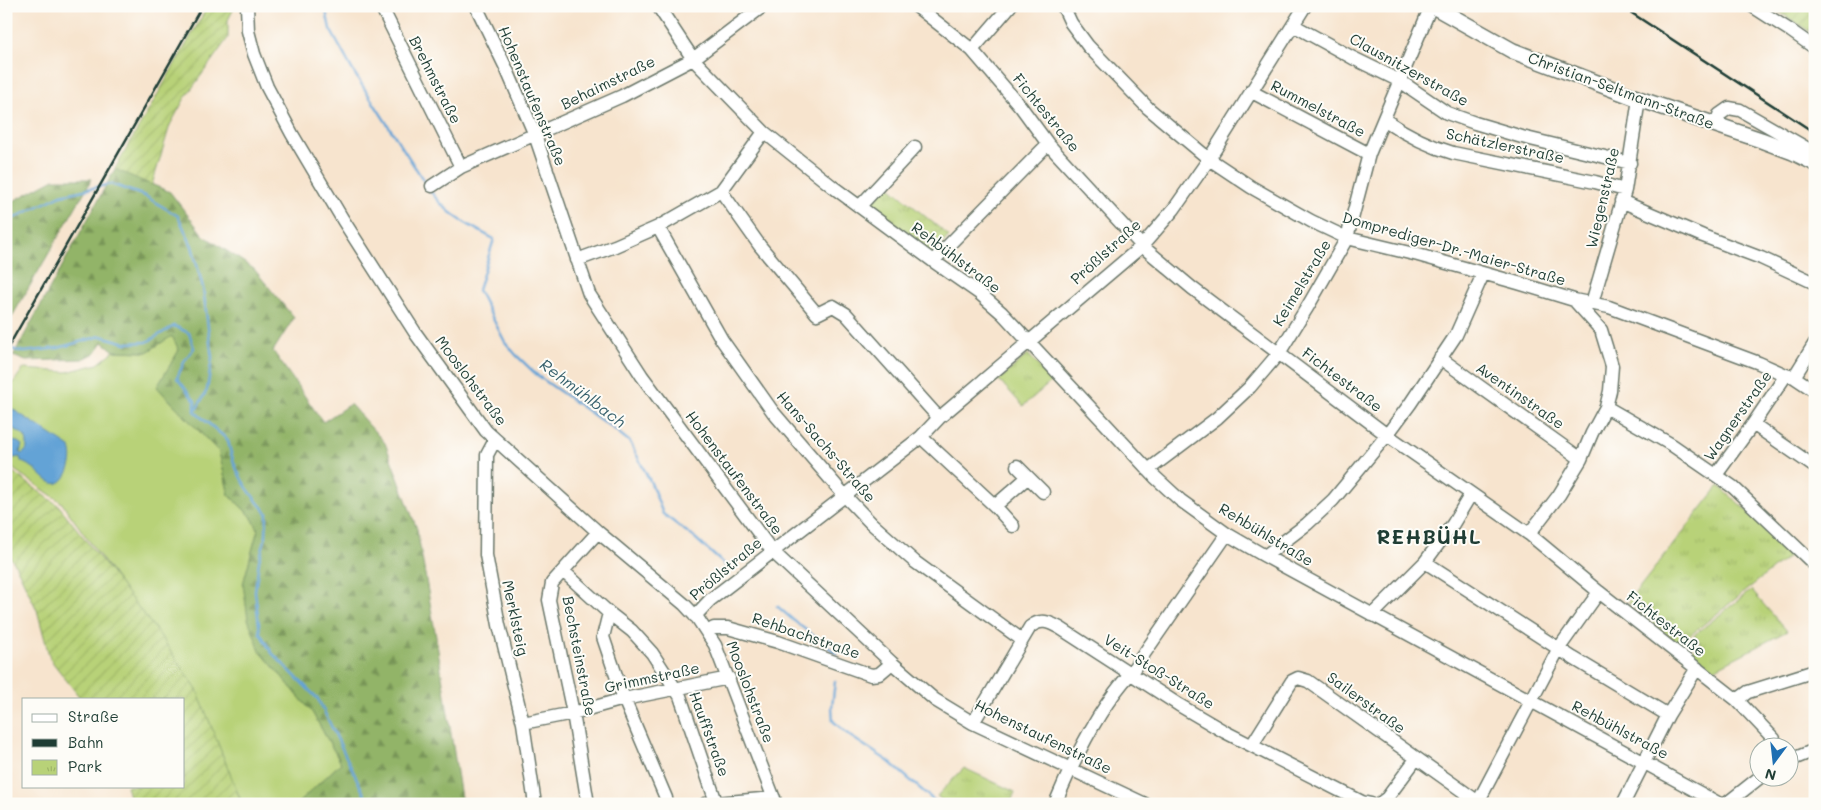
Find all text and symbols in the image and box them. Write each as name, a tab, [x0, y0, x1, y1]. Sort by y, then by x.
street label: Hohenstaufenstraße	[494, 23, 571, 169]
street label: Clausnitzerstraße	[1346, 28, 1473, 110]
street label: Brehmstraße	[405, 32, 467, 127]
street label: Christian-Seltmann-Straße	[1525, 47, 1717, 133]
street label: Behaimstraße	[557, 51, 658, 114]
street label: Fichtestraße	[1009, 69, 1085, 156]
street label: Rummelstraße	[1268, 75, 1369, 141]
street label: Schätzlerstraße	[1444, 123, 1566, 167]
street label: Wiegenstraße	[1581, 145, 1623, 250]
street label: Domprediger-Dr.-Maier-Straße	[1340, 207, 1568, 290]
street label: Prößlstraße	[1066, 214, 1145, 288]
street label: Rehbühlstraße	[908, 217, 1005, 297]
street label: Keimelstraße	[1267, 236, 1335, 329]
street label: Mooslohstraße	[431, 331, 512, 429]
street label: Fichtestraße	[1298, 342, 1387, 416]
water label: Rehmühlbach	[536, 353, 630, 432]
street label: Aventinstraße	[1472, 357, 1569, 433]
street label: Wagnerstraße	[1699, 366, 1776, 465]
street label: Hans-Sachs-Straße	[773, 386, 881, 506]
street label: Hohenstaufenstraße	[682, 406, 788, 538]
street label: Rehbühlstraße	[1216, 498, 1317, 570]
district label: REHBÜHL	[1377, 523, 1482, 549]
street label: Prößlstraße	[685, 532, 766, 604]
street label: Merklsteig	[498, 578, 534, 658]
street label: Fichtestraße	[1623, 586, 1710, 661]
street label: Bechsteinstraße	[559, 594, 601, 717]
street label: Rehbachstraße	[750, 607, 863, 663]
street label: Veit-Stoß-Straße	[1100, 629, 1219, 713]
street label: Mooslohstraße	[722, 638, 780, 746]
street label: Grimmstraße	[602, 657, 701, 697]
street label: Sailerstraße	[1323, 667, 1410, 737]
street label: Hauffstraße	[685, 688, 735, 779]
street label: Hohenstaufenstraße	[972, 694, 1115, 778]
street label: Rehbühlstraße	[1569, 695, 1672, 763]
legend	[22, 698, 185, 788]
text: Straße	[68, 706, 119, 726]
text: Bahn	[68, 732, 103, 752]
north arrow	[1748, 738, 1798, 788]
text: Park	[68, 756, 102, 776]
text: N	[1763, 764, 1778, 786]

